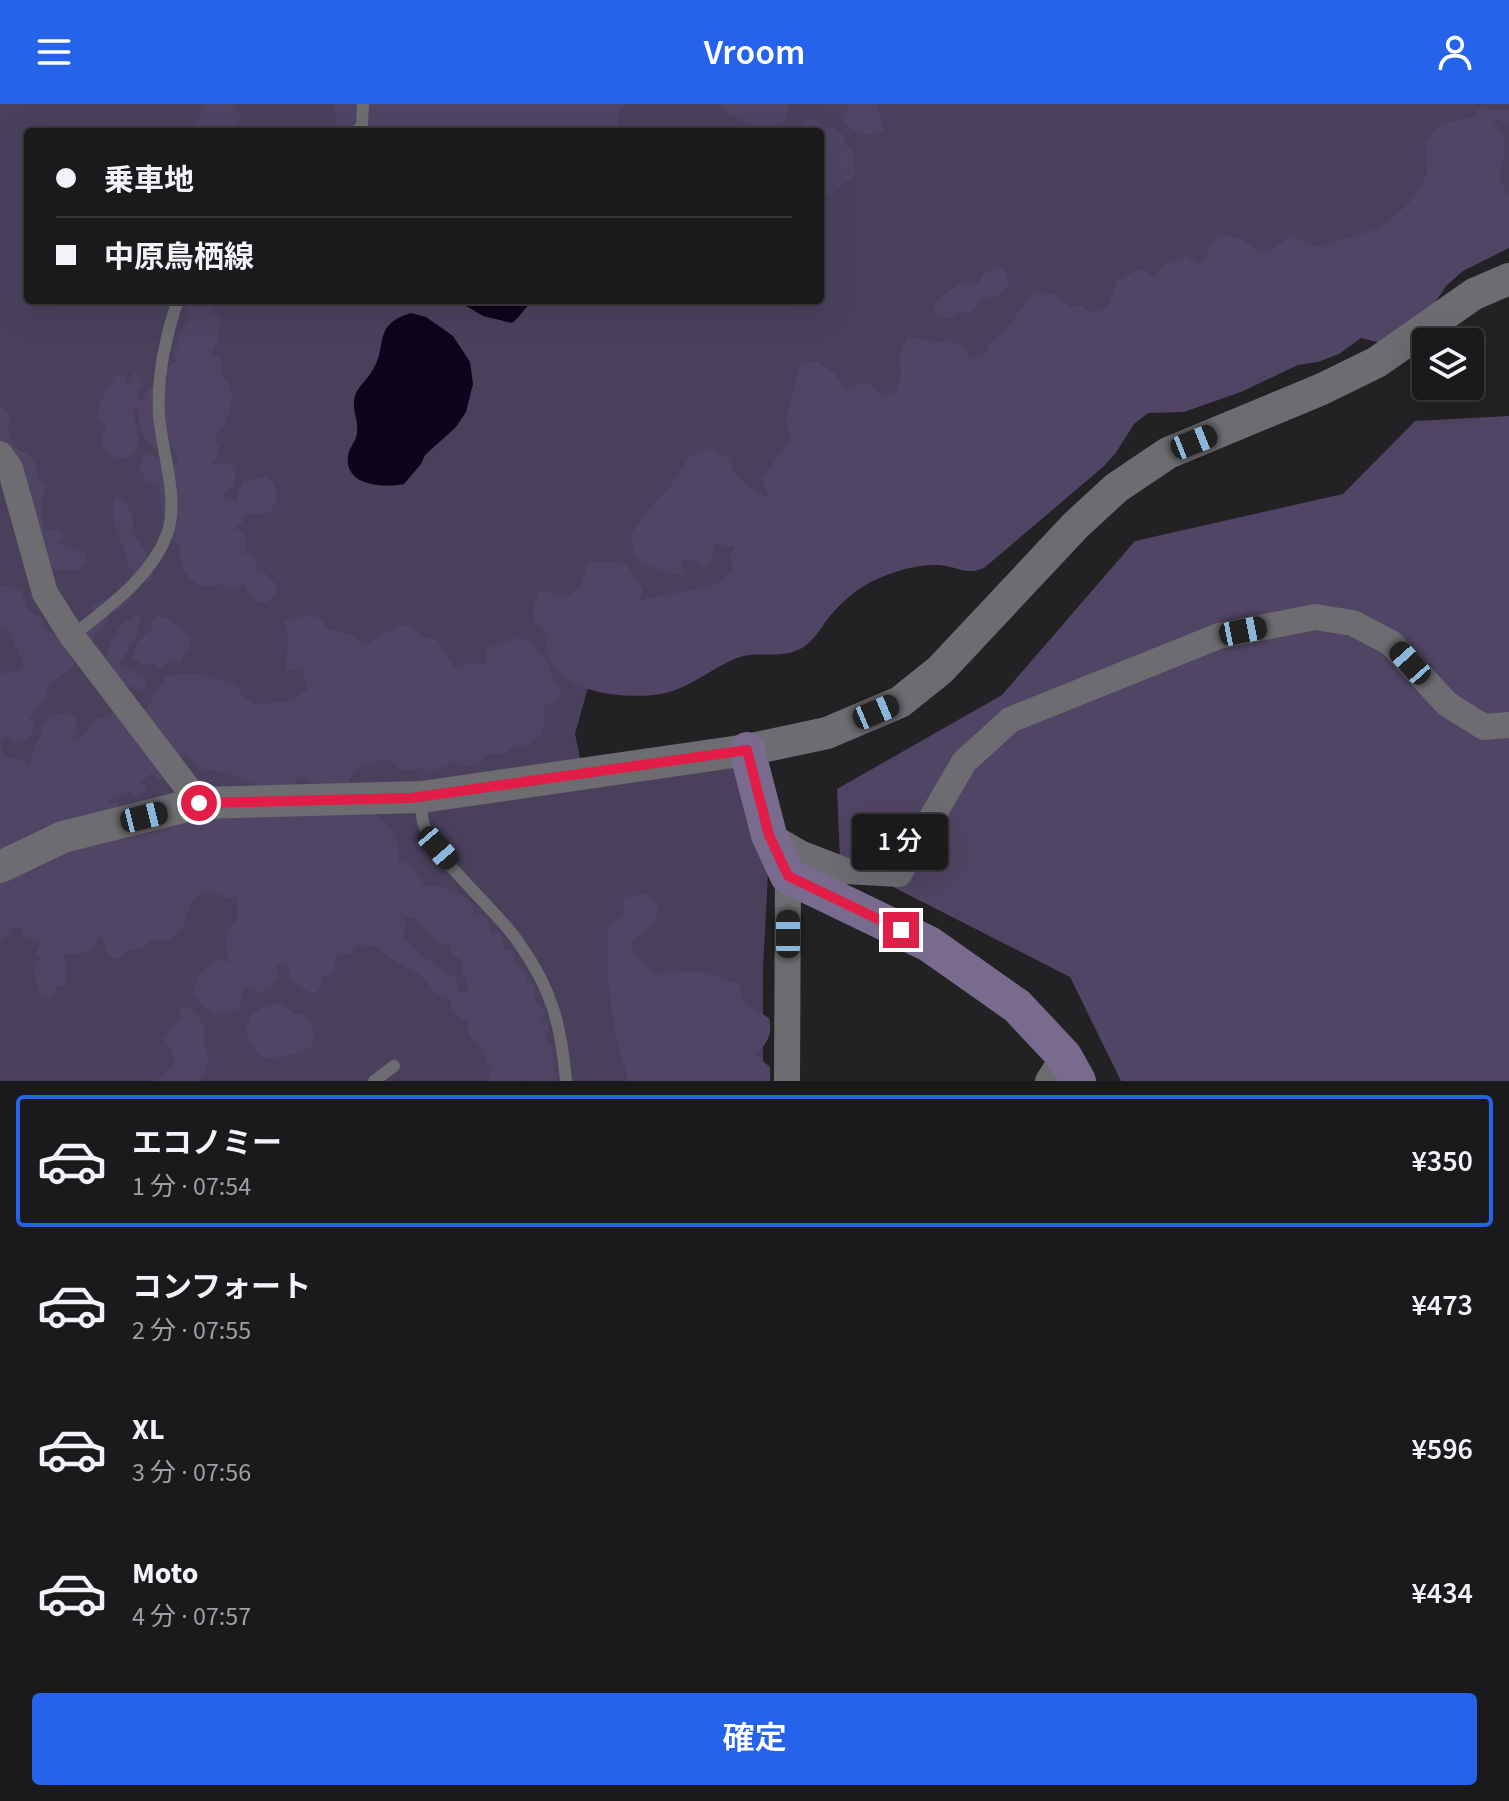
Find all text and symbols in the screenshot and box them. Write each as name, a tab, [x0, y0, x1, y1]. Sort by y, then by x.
text: Vroom	[704, 27, 805, 78]
icon: menu	[32, 30, 76, 74]
icon: person	[1433, 30, 1477, 74]
text: 乗車地	[104, 159, 194, 202]
text: 中原鳥栖線	[104, 236, 254, 279]
map controls	[1412, 328, 1484, 400]
button: layers	[1412, 328, 1484, 400]
car	[1167, 422, 1221, 462]
car	[1217, 615, 1269, 647]
car	[1385, 637, 1435, 689]
car	[849, 692, 903, 732]
route start	[181, 785, 217, 821]
car	[118, 800, 170, 834]
callout: 1 分	[853, 814, 949, 870]
car	[413, 822, 463, 874]
text: 1 分	[878, 823, 922, 860]
car	[776, 910, 800, 958]
route end	[883, 912, 919, 948]
text: エコノミー	[132, 1122, 282, 1165]
icon: car	[36, 1125, 108, 1197]
text: ¥350	[1411, 1140, 1473, 1183]
text: 1 分 · 07:54	[132, 1168, 251, 1205]
text: コンフォート	[132, 1266, 311, 1309]
icon: car	[36, 1269, 108, 1341]
text: ¥473	[1411, 1284, 1473, 1327]
text: 2 分 · 07:55	[132, 1312, 251, 1349]
text: XL	[132, 1408, 165, 1451]
icon: car	[36, 1413, 108, 1485]
text: ¥596	[1411, 1428, 1473, 1471]
text: 3 分 · 07:56	[132, 1454, 251, 1491]
text: Moto	[132, 1552, 198, 1595]
icon: car	[36, 1557, 108, 1629]
text: ¥434	[1411, 1572, 1473, 1615]
text: 4 分 · 07:57	[132, 1598, 251, 1635]
button: 確定	[32, 1693, 1477, 1785]

